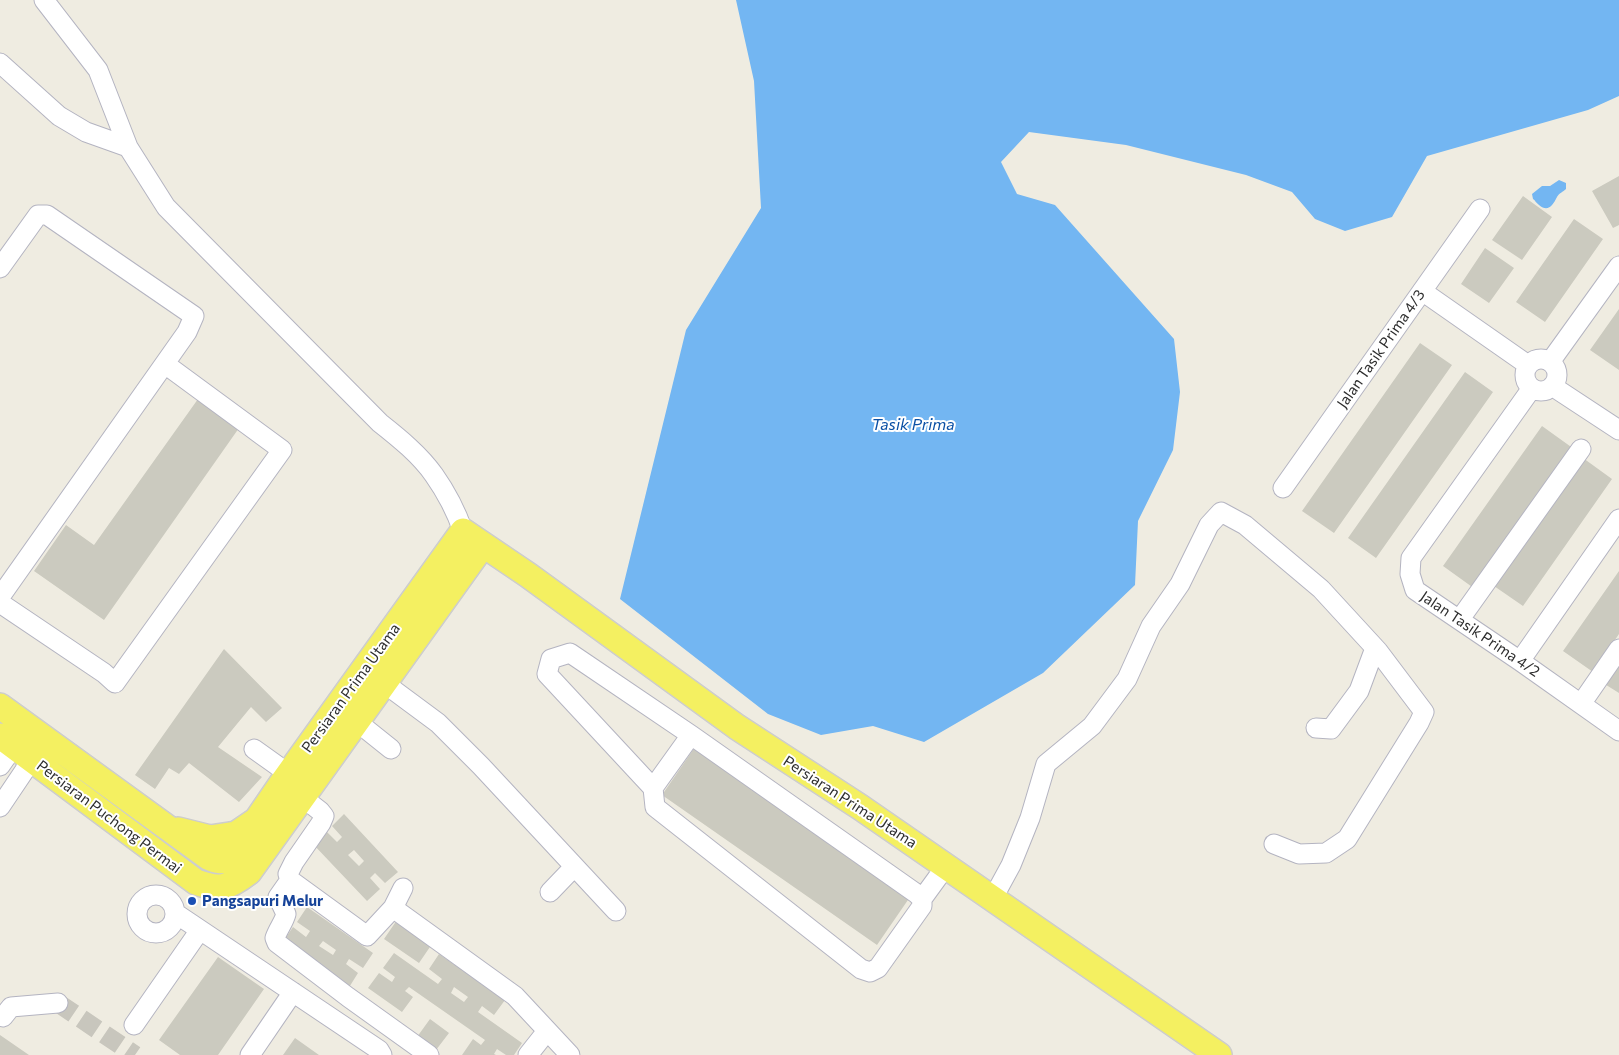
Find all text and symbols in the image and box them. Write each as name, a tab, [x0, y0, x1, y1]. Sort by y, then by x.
street label: Jalan Tasik Prima 4/3	[1333, 286, 1429, 412]
water label: Tasik Prima	[871, 415, 955, 435]
street label: Jalan Tasik Prima 4/2	[1417, 587, 1543, 681]
street label: Persiaran Prima Utama	[298, 620, 404, 756]
street label: Persiaran Prima Utama	[780, 752, 920, 852]
street label: Persiaran Puchong Permai	[33, 757, 185, 877]
place label: Pangsapuri Melur	[202, 892, 323, 910]
marker: Pangsapuri Melur	[186, 895, 198, 907]

